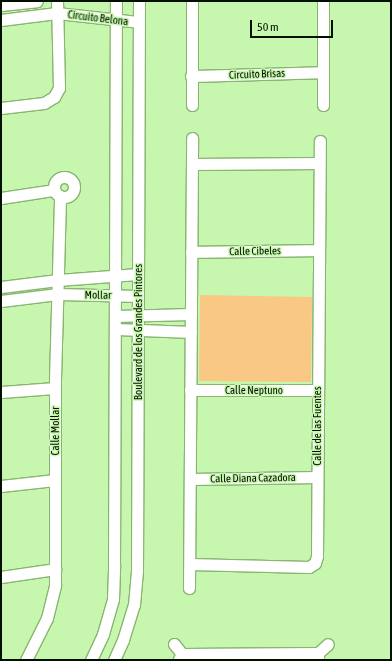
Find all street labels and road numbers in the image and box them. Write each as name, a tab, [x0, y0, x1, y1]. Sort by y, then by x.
street label: Circuito Belona	[67, 8, 129, 28]
street label: Circuito Brisas	[229, 66, 285, 82]
street label: Calle Cibeles	[229, 244, 281, 258]
street label: Boulevard de los Grandes Pintores	[131, 264, 145, 400]
street label: Mollar	[85, 288, 111, 302]
street label: Calle Neptuno	[225, 383, 283, 397]
street label: Calle de las Fuentes	[310, 386, 324, 466]
street label: Calle Mollar	[48, 406, 62, 456]
street label: Calle Diana Cazadora	[210, 471, 296, 485]

